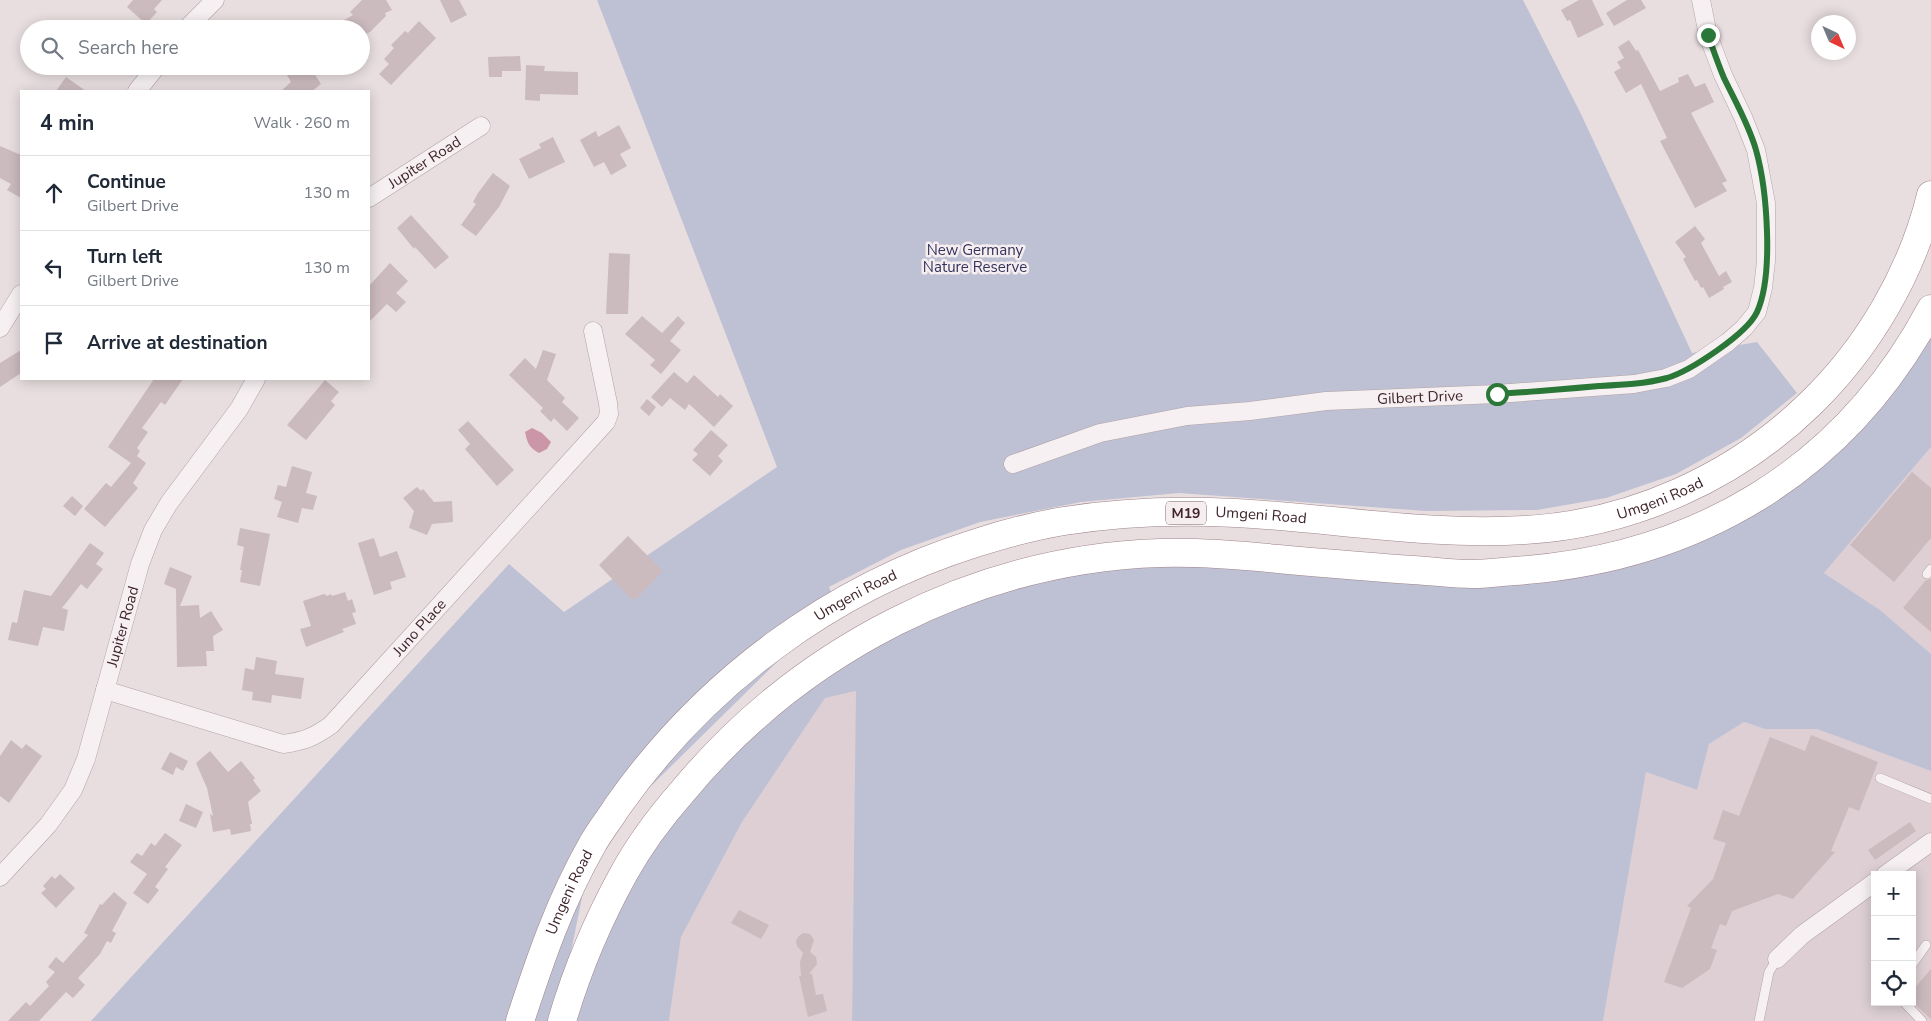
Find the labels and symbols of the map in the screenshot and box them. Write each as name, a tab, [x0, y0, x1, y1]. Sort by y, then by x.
north arrow	[1811, 15, 1856, 60]
route end	[1697, 24, 1720, 47]
street label: Jupiter Road	[383, 131, 465, 194]
park label: New Germany Nature Reserve	[923, 240, 1027, 277]
route start	[1486, 383, 1509, 406]
street label: Gilbert Drive	[1377, 385, 1463, 409]
street label: Umgeni Road	[1614, 472, 1707, 524]
road number: M19	[1166, 502, 1206, 524]
street label: Umgeni Road	[1215, 502, 1307, 528]
street label: Umgeni Road	[810, 565, 900, 626]
street label: Jupiter Road	[102, 584, 143, 670]
street label: Juno Place	[388, 595, 451, 661]
street label: Umgeni Road	[541, 846, 597, 938]

